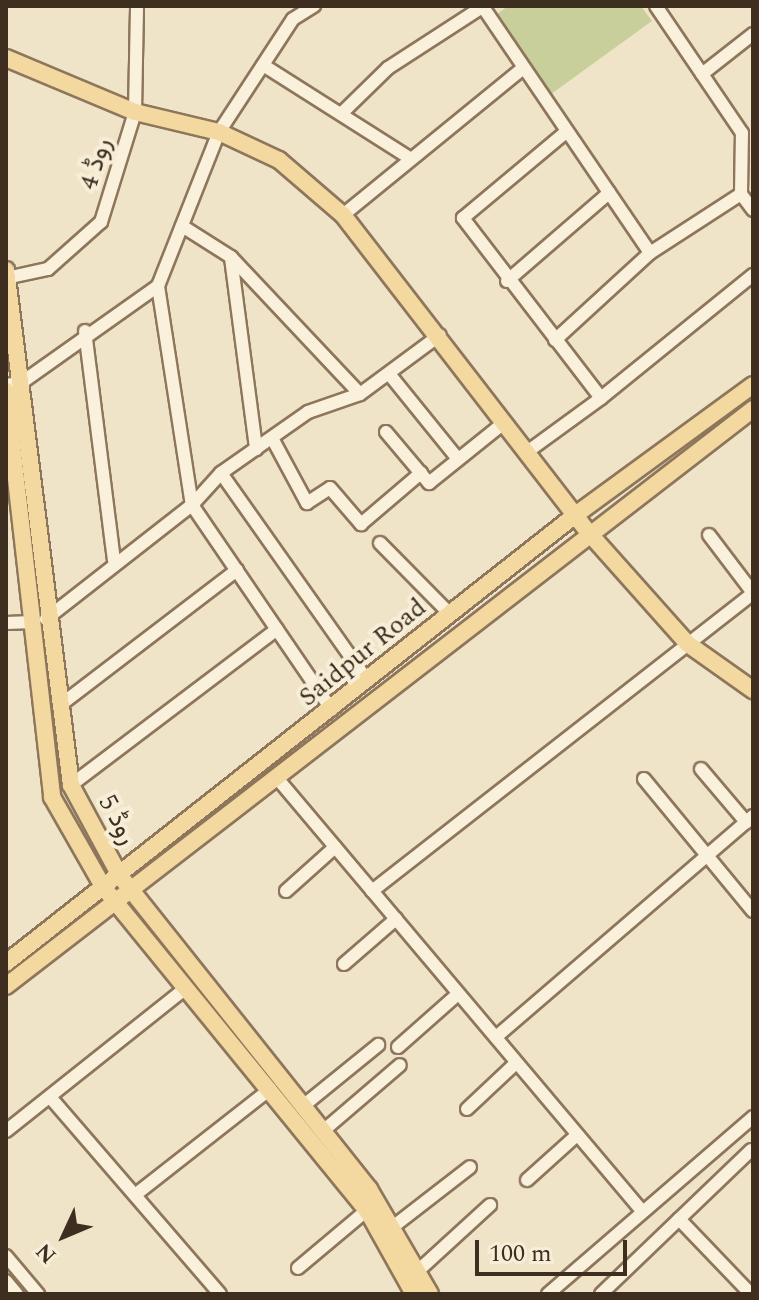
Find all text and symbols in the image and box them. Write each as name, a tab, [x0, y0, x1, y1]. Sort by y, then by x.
street label: روڈ 4	[73, 135, 119, 193]
street label: Saidpur Road	[293, 592, 433, 714]
street label: روڈ 5	[91, 790, 143, 850]
north arrow	[24, 1196, 104, 1276]
scale bar	[479, 1224, 631, 1274]
text: N	[28, 1235, 64, 1271]
text: 100 m	[489, 1236, 552, 1272]

